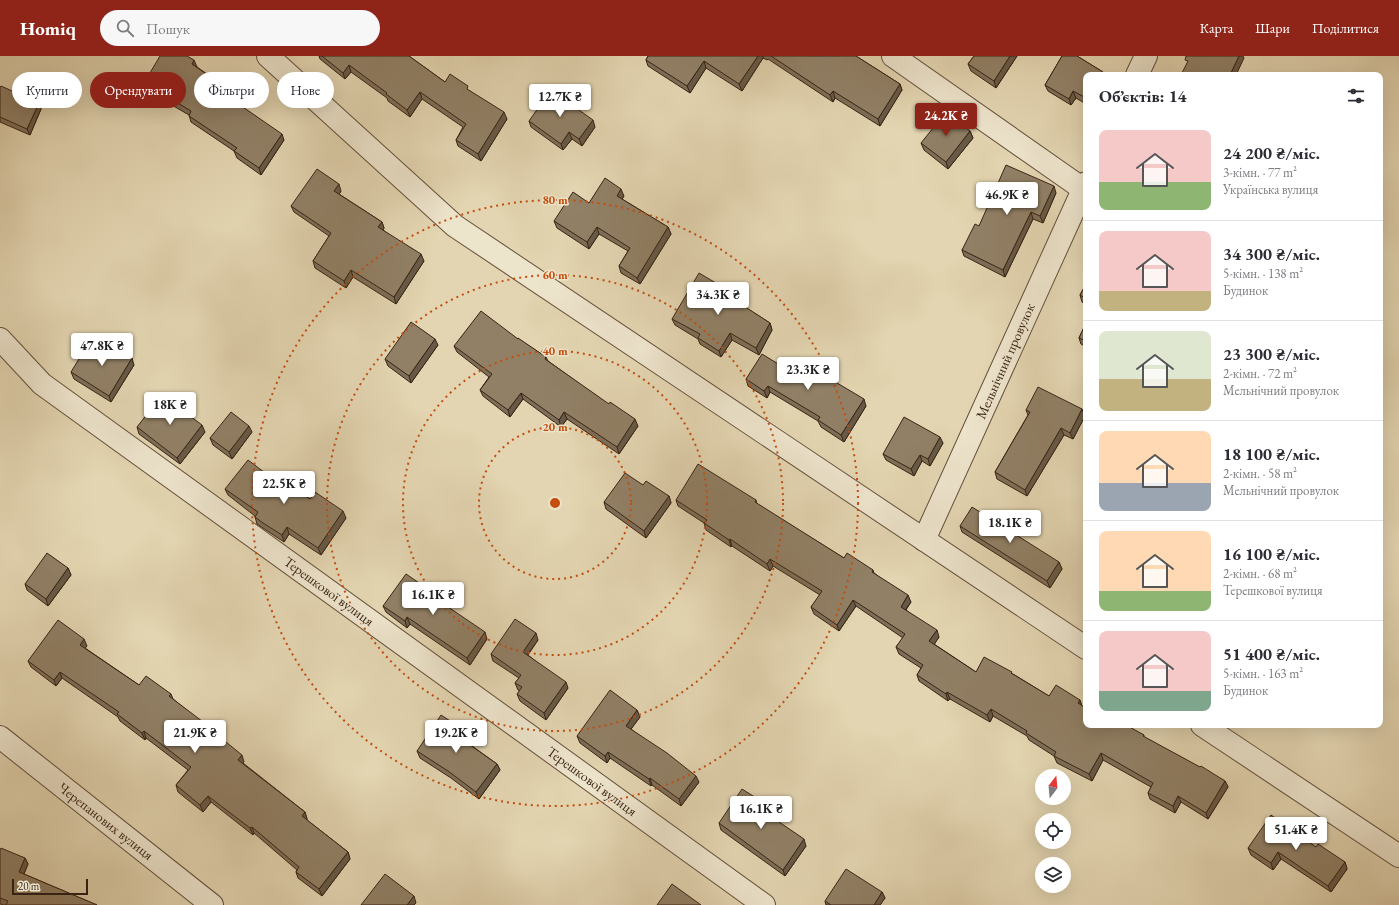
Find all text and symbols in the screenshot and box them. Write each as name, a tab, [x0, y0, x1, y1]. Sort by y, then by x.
search box	[100, 10, 380, 46]
text: Homiq	[20, 16, 76, 41]
icon: search	[114, 17, 136, 39]
text: Пошук	[146, 19, 190, 38]
text: Карта	[1200, 19, 1233, 37]
text: Шари	[1255, 19, 1290, 37]
text: Поділитися	[1312, 19, 1379, 37]
chip: Купити	[12, 72, 82, 108]
chip: Орендувати	[90, 72, 186, 108]
chip: Фільтри	[194, 72, 269, 108]
chip: Нове	[277, 72, 334, 108]
pin: 12.7K ₴	[523, 84, 597, 118]
text: Об’єктів: 14	[1099, 85, 1187, 107]
icon: filters	[1345, 85, 1367, 107]
text: 12.7K ₴	[538, 88, 582, 105]
pin: 24.2K ₴	[909, 103, 983, 137]
text: 24.2K ₴	[924, 107, 968, 124]
text: 24 200 ₴/міс.	[1223, 142, 1320, 164]
icon: home	[1131, 146, 1179, 194]
text: 3-кімн. · 77 m²	[1223, 164, 1297, 181]
text: Українська вулиця	[1223, 181, 1318, 198]
pin: 46.9K ₴	[970, 182, 1044, 216]
text: 46.9K ₴	[985, 186, 1029, 203]
text: 80 m	[542, 192, 568, 208]
text: 34 300 ₴/міс.	[1223, 243, 1320, 265]
icon: home	[1131, 247, 1179, 295]
text: 5-кімн. · 138 m²	[1223, 265, 1303, 282]
text: 60 m	[542, 267, 568, 283]
pin: 34.3K ₴	[681, 282, 755, 316]
text: Будинок	[1223, 282, 1268, 299]
text: 34.3K ₴	[696, 286, 740, 303]
street label: Мельнiчний провулок	[971, 300, 1039, 422]
pin: 47.8K ₴	[65, 333, 139, 367]
text: 47.8K ₴	[80, 337, 124, 354]
text: 40 m	[542, 343, 568, 359]
text: 23 300 ₴/міс.	[1223, 343, 1320, 365]
icon: home	[1131, 347, 1179, 395]
pin: 23.3K ₴	[771, 357, 845, 391]
text: 23.3K ₴	[786, 361, 830, 378]
text: 2-кімн. · 72 m²	[1223, 365, 1297, 382]
text: Мельнiчний провулок	[1223, 382, 1339, 399]
pin: 18K ₴	[142, 392, 198, 426]
text: 18K ₴	[153, 396, 187, 413]
text: 20 m	[542, 419, 568, 435]
text: 18 100 ₴/міс.	[1223, 443, 1320, 465]
icon: home	[1131, 447, 1179, 495]
text: 2-кімн. · 58 m²	[1223, 465, 1297, 482]
pin: 22.5K ₴	[247, 471, 321, 505]
text: 22.5K ₴	[262, 475, 306, 492]
text: Мельнiчний провулок	[1223, 482, 1339, 499]
centre of rings	[548, 496, 562, 510]
pin: 18.1K ₴	[973, 510, 1047, 544]
text: 18.1K ₴	[988, 514, 1032, 531]
text: 16 100 ₴/міс.	[1223, 543, 1320, 565]
icon: home	[1131, 547, 1179, 595]
street label: Терешкової вулиця	[280, 552, 378, 630]
text: 2-кімн. · 68 m²	[1223, 565, 1297, 582]
pin: 16.1K ₴	[396, 582, 470, 616]
text: Терешкової вулиця	[1223, 582, 1323, 599]
text: 16.1K ₴	[411, 586, 455, 603]
text: 51 400 ₴/міс.	[1223, 643, 1320, 665]
icon: home	[1131, 647, 1179, 695]
text: 5-кімн. · 163 m²	[1223, 665, 1303, 682]
text: Будинок	[1223, 682, 1268, 699]
pin: 21.9K ₴	[158, 720, 232, 754]
pin: 19.2K ₴	[419, 720, 493, 754]
text: 21.9K ₴	[173, 724, 217, 741]
text: 19.2K ₴	[434, 724, 478, 741]
street label: Терешкової вулиця	[543, 742, 641, 820]
north arrow	[1035, 769, 1071, 805]
map controls	[1035, 769, 1071, 893]
street label: Черепанових вулиця	[55, 778, 157, 864]
pin: 16.1K ₴	[724, 796, 798, 830]
text: 16.1K ₴	[739, 800, 783, 817]
button: locate	[1035, 813, 1071, 849]
pin: 51.4K ₴	[1259, 817, 1333, 851]
text: 51.4K ₴	[1274, 821, 1318, 838]
button: layers	[1035, 857, 1071, 893]
scale bar	[12, 877, 88, 896]
text: 20 m	[18, 879, 39, 893]

